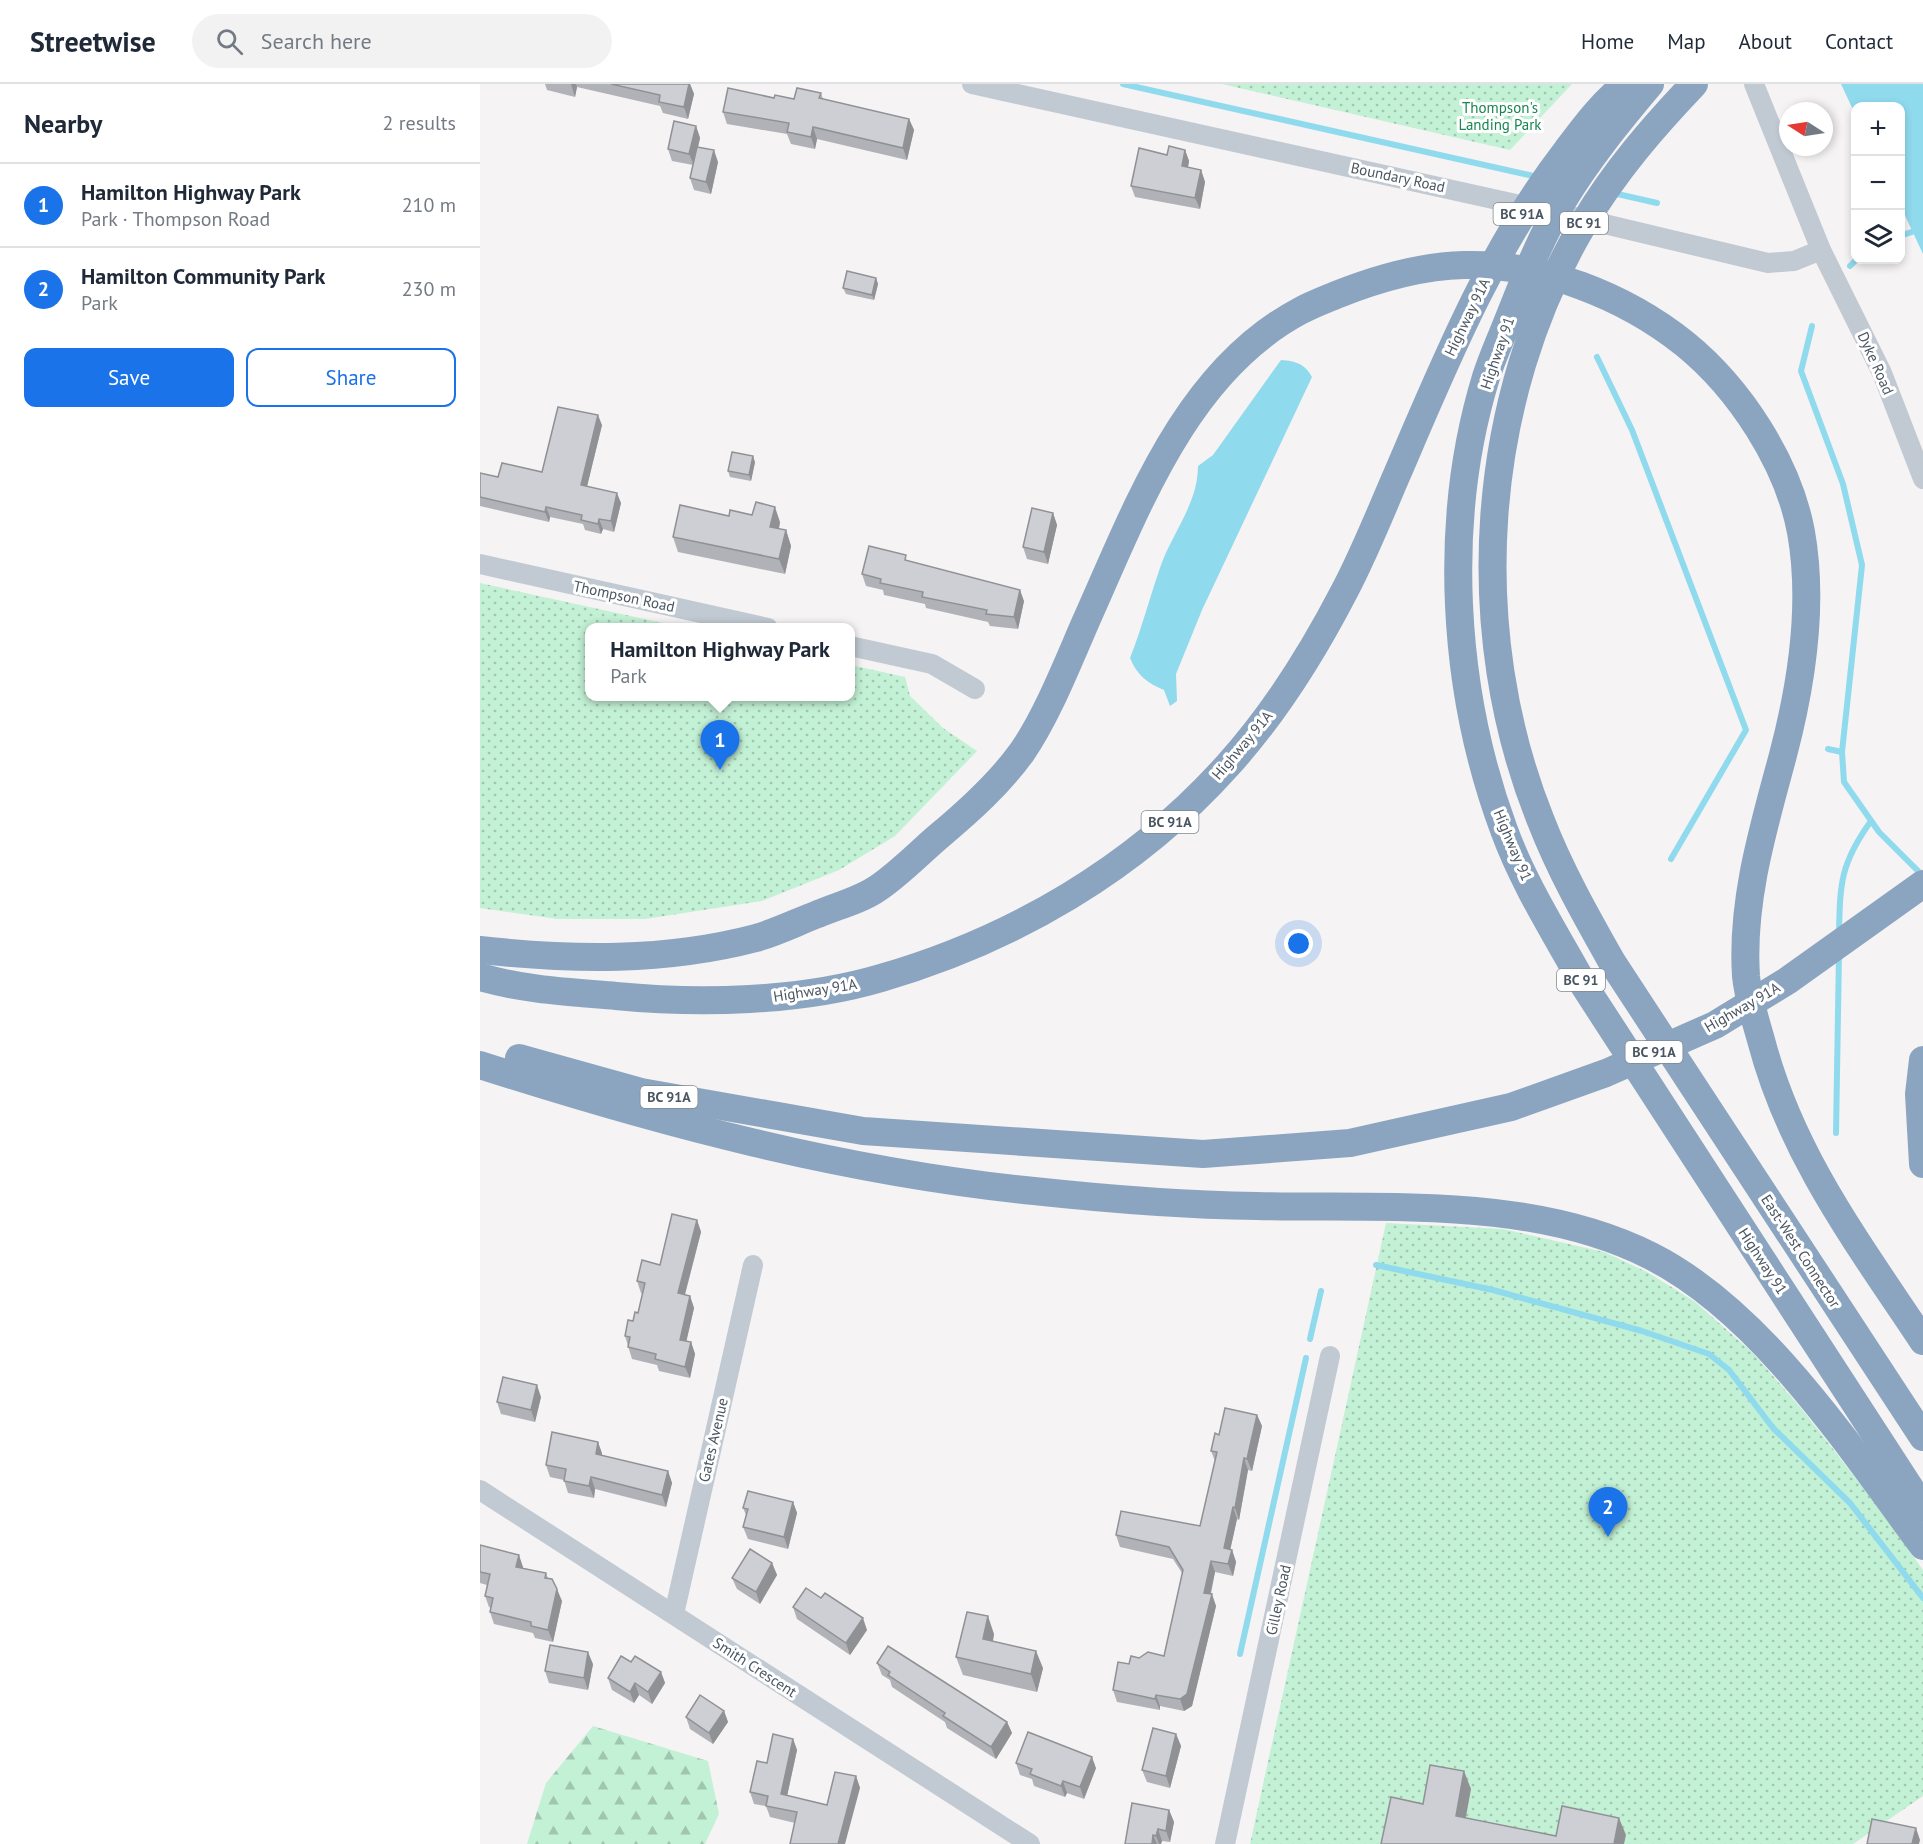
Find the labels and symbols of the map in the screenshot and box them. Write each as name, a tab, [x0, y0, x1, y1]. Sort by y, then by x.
park label: Thompson's Landing Park	[1458, 98, 1542, 134]
north arrow	[1779, 102, 1833, 156]
street label: Boundary Road	[1349, 158, 1447, 196]
road number: BC 91A	[1494, 203, 1550, 225]
road number: BC 91	[1560, 212, 1608, 234]
street label: Highway 91A	[1440, 275, 1494, 359]
street label: Highway 91	[1476, 314, 1518, 392]
street label: Dyke Road	[1854, 329, 1898, 397]
street label: Thompson Road	[572, 576, 676, 616]
street label: Highway 91A	[1208, 706, 1277, 783]
pin: 1	[700, 720, 740, 770]
street label: Highway 91	[1489, 806, 1537, 884]
road number: BC 91A	[1142, 811, 1198, 833]
your location	[1284, 929, 1313, 958]
road number: BC 91	[1557, 969, 1605, 991]
street label: Highway 91A	[772, 974, 858, 1006]
street label: Highway 91A	[1701, 978, 1783, 1036]
road number: BC 91A	[1626, 1041, 1682, 1063]
road number: BC 91A	[640, 1086, 698, 1108]
street label: East-West Connector	[1757, 1191, 1845, 1311]
street label: Highway 91	[1734, 1224, 1792, 1298]
street label: Gates Avenue	[694, 1396, 732, 1484]
pin: 2	[1588, 1488, 1628, 1537]
street label: Gilley Road	[1261, 1563, 1295, 1637]
street label: Smith Crescent	[710, 1633, 800, 1701]

